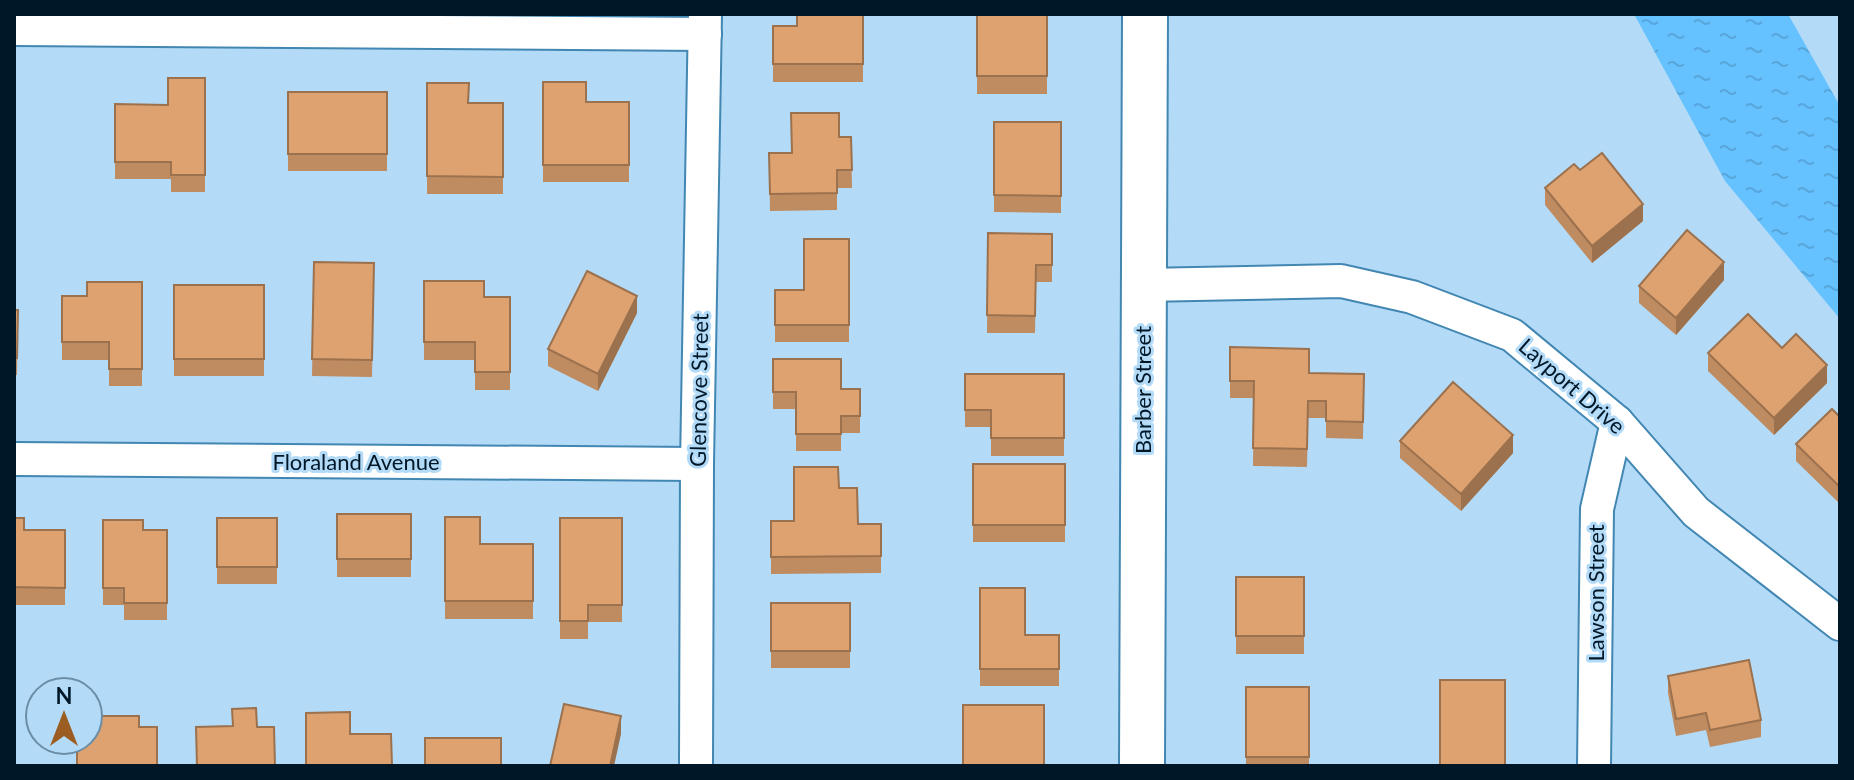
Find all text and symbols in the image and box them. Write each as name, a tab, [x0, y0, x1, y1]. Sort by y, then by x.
street label: Glencove Street	[684, 313, 713, 467]
street label: Barber Street	[1129, 326, 1156, 454]
street label: Layport Drive	[1514, 332, 1631, 439]
street label: Floraland Avenue	[272, 448, 440, 475]
street label: Lawson Street	[1582, 524, 1609, 662]
north arrow	[24, 676, 104, 756]
text: N	[56, 682, 72, 709]

